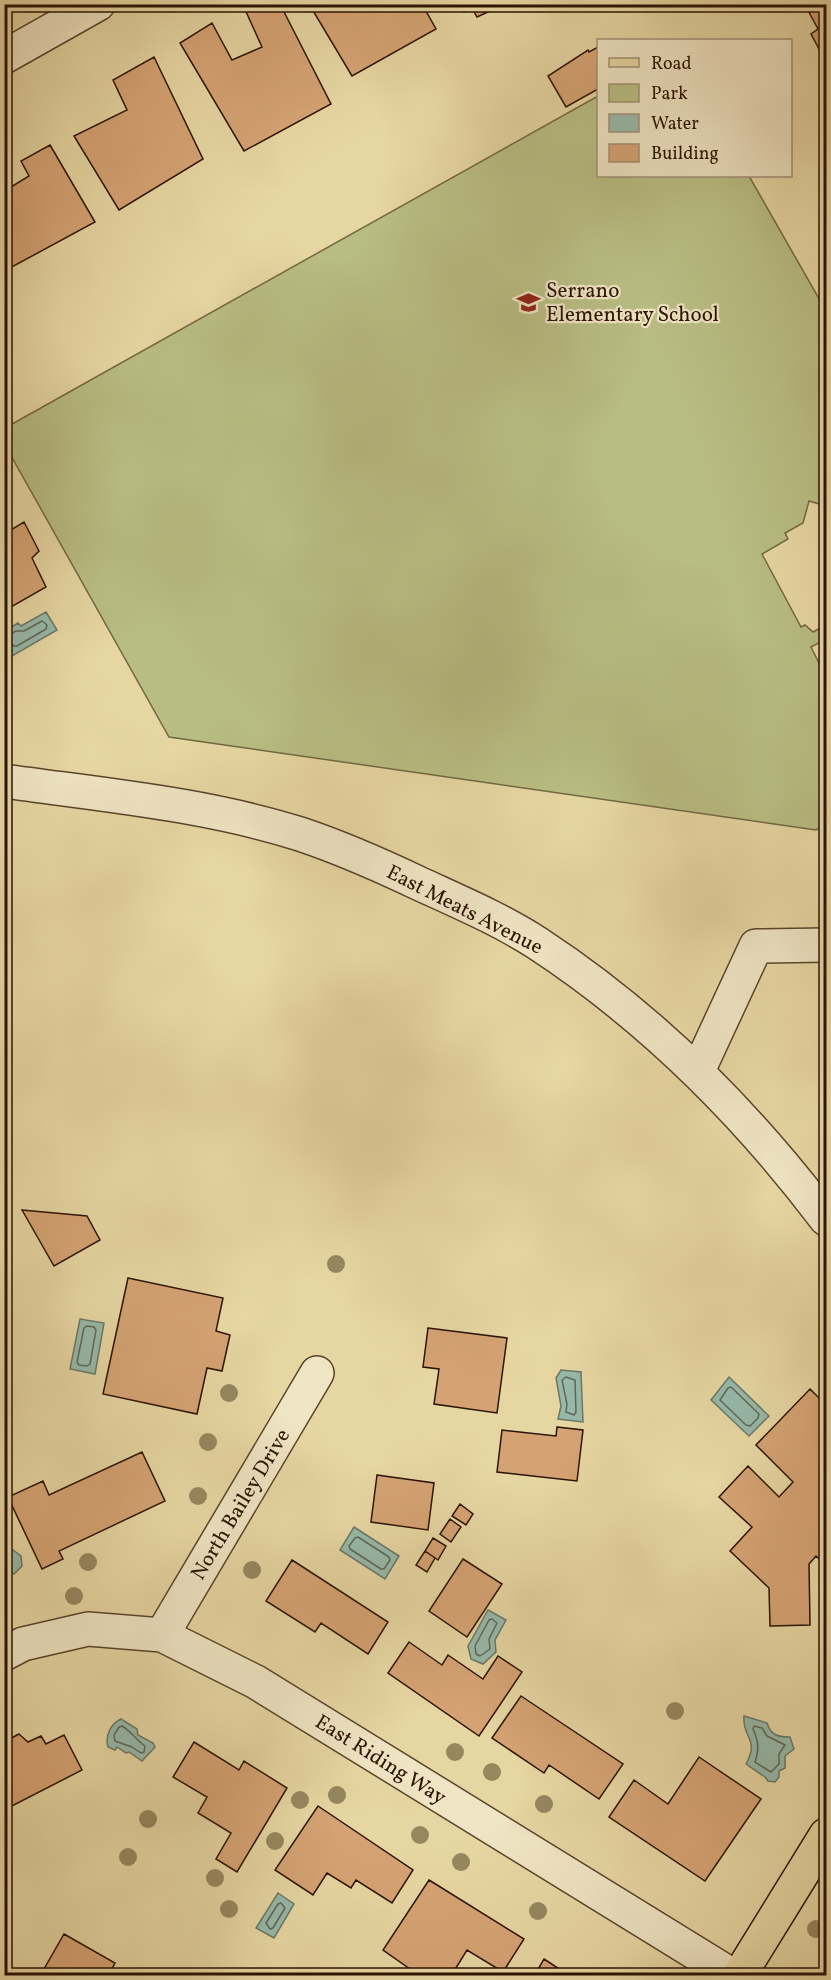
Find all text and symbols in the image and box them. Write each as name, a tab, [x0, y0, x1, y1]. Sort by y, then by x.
legend	[597, 39, 792, 177]
text: Road	[651, 52, 692, 77]
text: Park	[651, 82, 688, 107]
text: Water	[651, 112, 699, 137]
text: Building	[651, 142, 719, 167]
place label: Serrano Elementary School	[546, 277, 719, 330]
school or university icon: Serrano Elementary School	[515, 289, 541, 315]
street label: East Meats Avenue	[381, 858, 548, 962]
street label: North Bailey Drive	[185, 1424, 298, 1586]
street label: East Riding Way	[309, 1708, 452, 1813]

